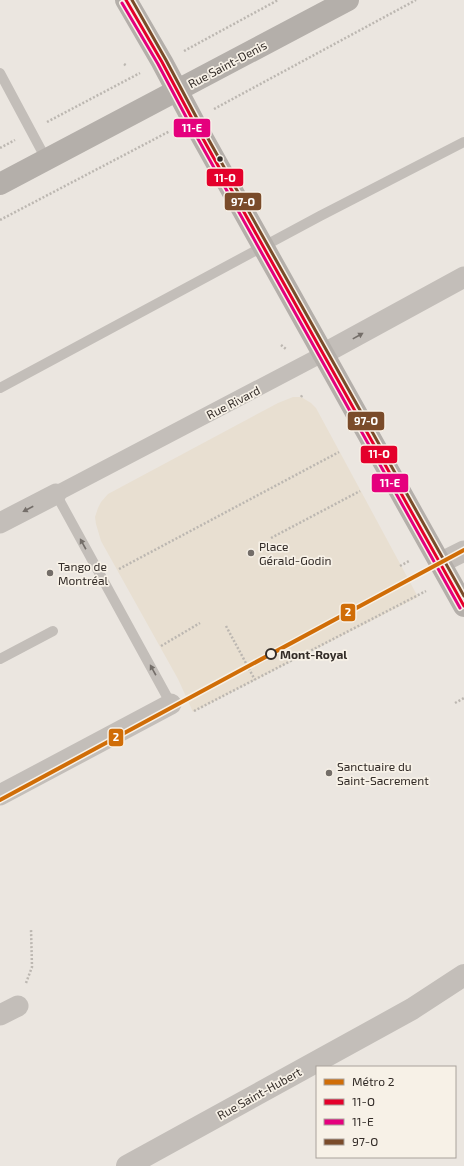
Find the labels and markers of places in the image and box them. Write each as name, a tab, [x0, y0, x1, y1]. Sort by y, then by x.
unlabelled marker	[215, 154, 225, 164]
place label: Place Gérald-Godin	[259, 539, 331, 567]
marker: Place Gérald-Godin	[246, 548, 256, 558]
place label: Tango de Montréal	[58, 559, 109, 587]
marker: Tango de Montréal	[45, 568, 55, 578]
place label: Mont-Royal	[280, 647, 347, 662]
marker: Mont-Royal	[265, 648, 277, 660]
place label: Sanctuaire du Saint-Sacrement	[337, 759, 429, 787]
marker: Sanctuaire du Saint-Sacrement	[324, 768, 334, 778]

